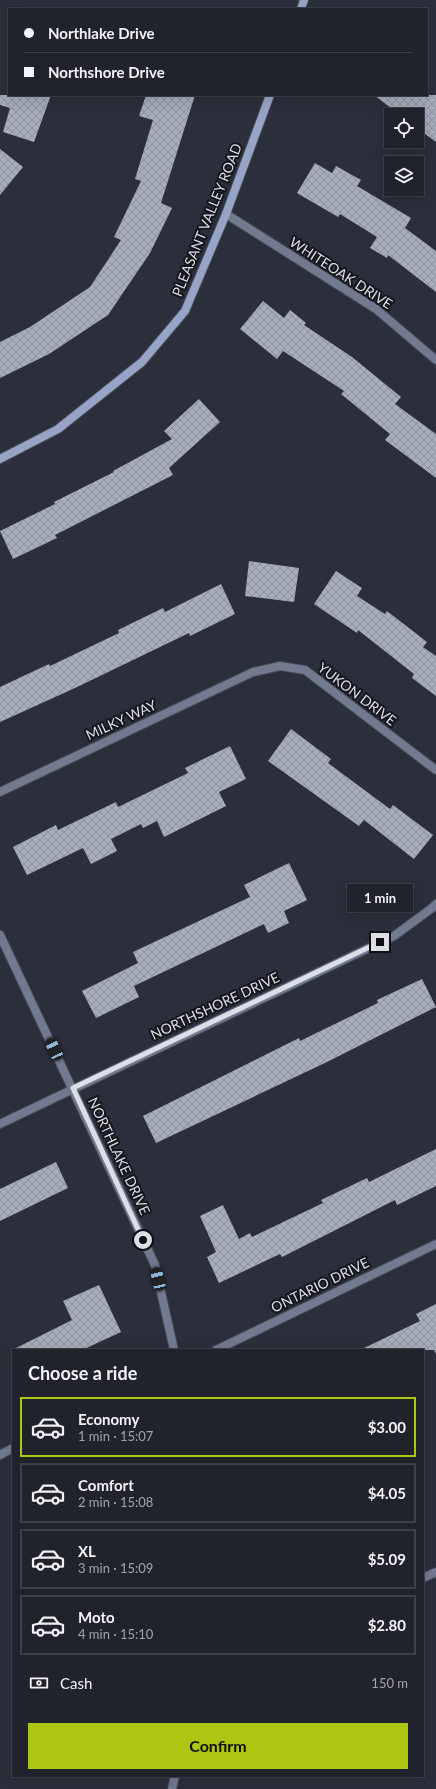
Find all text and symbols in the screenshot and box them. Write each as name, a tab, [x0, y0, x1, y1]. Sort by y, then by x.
text: Northlake Drive	[48, 24, 155, 42]
text: Northshore Drive	[48, 63, 165, 81]
map controls	[384, 108, 424, 196]
button: locate	[384, 108, 424, 148]
street label: PLEASANT VALLEY ROAD	[168, 141, 245, 299]
button: layers	[384, 156, 424, 196]
street label: WHITEOAK DRIVE	[287, 233, 396, 312]
street label: YUKON DRIVE	[315, 658, 400, 729]
street label: MILKY WAY	[83, 696, 159, 743]
callout: 1 min	[347, 884, 413, 912]
text: 1 min	[364, 890, 396, 906]
route end	[371, 933, 389, 951]
street label: NORTHSHORE DRIVE	[148, 968, 282, 1043]
car	[43, 1036, 65, 1062]
street label: NORTHLAKE DRIVE	[85, 1094, 154, 1217]
route start	[134, 1231, 152, 1249]
street label: ONTARIO DRIVE	[268, 1253, 372, 1316]
car	[149, 1266, 167, 1292]
text: Choose a ride	[28, 1362, 137, 1384]
icon: car	[30, 1409, 66, 1445]
text: Economy	[78, 1410, 139, 1428]
text: $3.00	[368, 1418, 406, 1436]
text: 1 min · 15:07	[78, 1428, 153, 1444]
icon: car	[30, 1475, 66, 1511]
text: Comfort	[78, 1476, 134, 1494]
text: $4.05	[368, 1484, 406, 1502]
text: 2 min · 15:08	[78, 1494, 153, 1510]
icon: car	[30, 1541, 66, 1577]
text: XL	[78, 1542, 96, 1560]
text: $5.09	[368, 1550, 406, 1568]
text: 3 min · 15:09	[78, 1560, 153, 1576]
icon: car	[30, 1607, 66, 1643]
text: Moto	[78, 1608, 115, 1626]
text: $2.80	[368, 1616, 406, 1634]
text: 4 min · 15:10	[78, 1626, 153, 1642]
icon: cash	[28, 1672, 50, 1694]
text: Cash	[60, 1674, 92, 1692]
text: 150 m	[371, 1675, 408, 1691]
button: Confirm	[28, 1723, 408, 1769]

